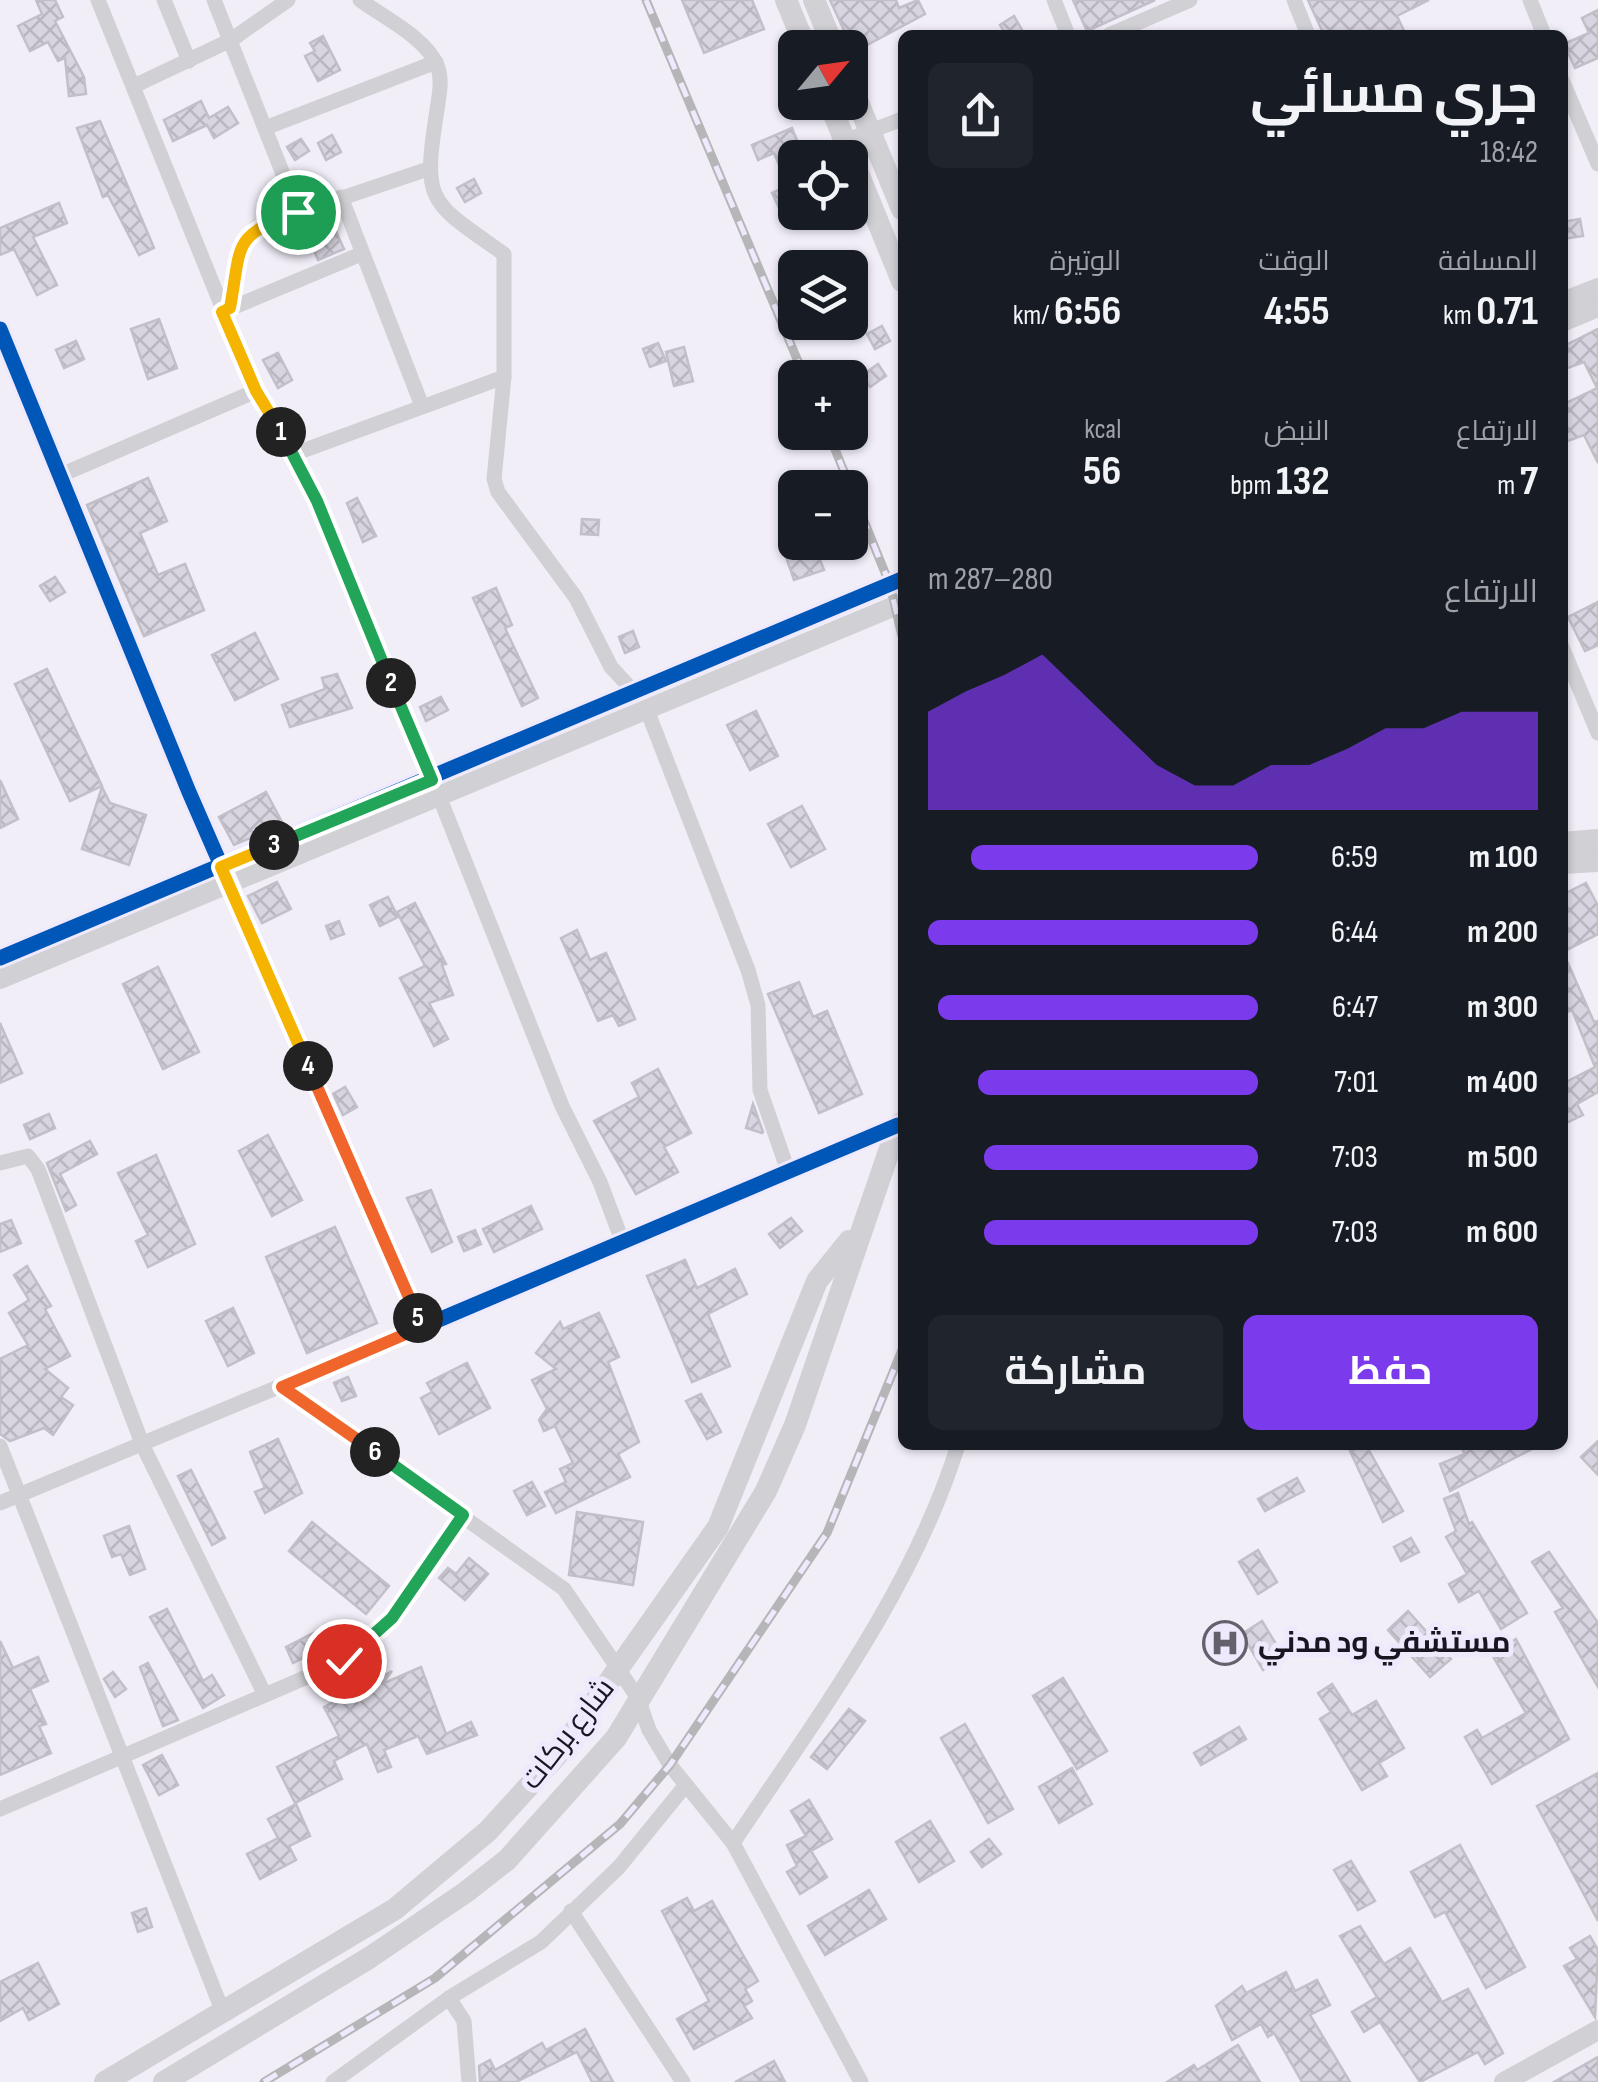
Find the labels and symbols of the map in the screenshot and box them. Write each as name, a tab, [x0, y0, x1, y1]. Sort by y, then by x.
north arrow	[778, 30, 868, 120]
pin	[256, 170, 341, 255]
pin: 1	[256, 407, 306, 457]
pin: 2	[366, 658, 416, 708]
pin: 3	[249, 820, 299, 870]
pin: 4	[283, 1041, 333, 1091]
pin: 5	[393, 1293, 443, 1343]
pin: 6	[350, 1427, 400, 1477]
pin	[302, 1619, 387, 1704]
hospital icon: مستشفي ود مدني	[1202, 1620, 1248, 1666]
place label: مستشفي ود مدني	[1258, 1625, 1510, 1666]
street label: شارع بركات	[513, 1671, 623, 1797]

